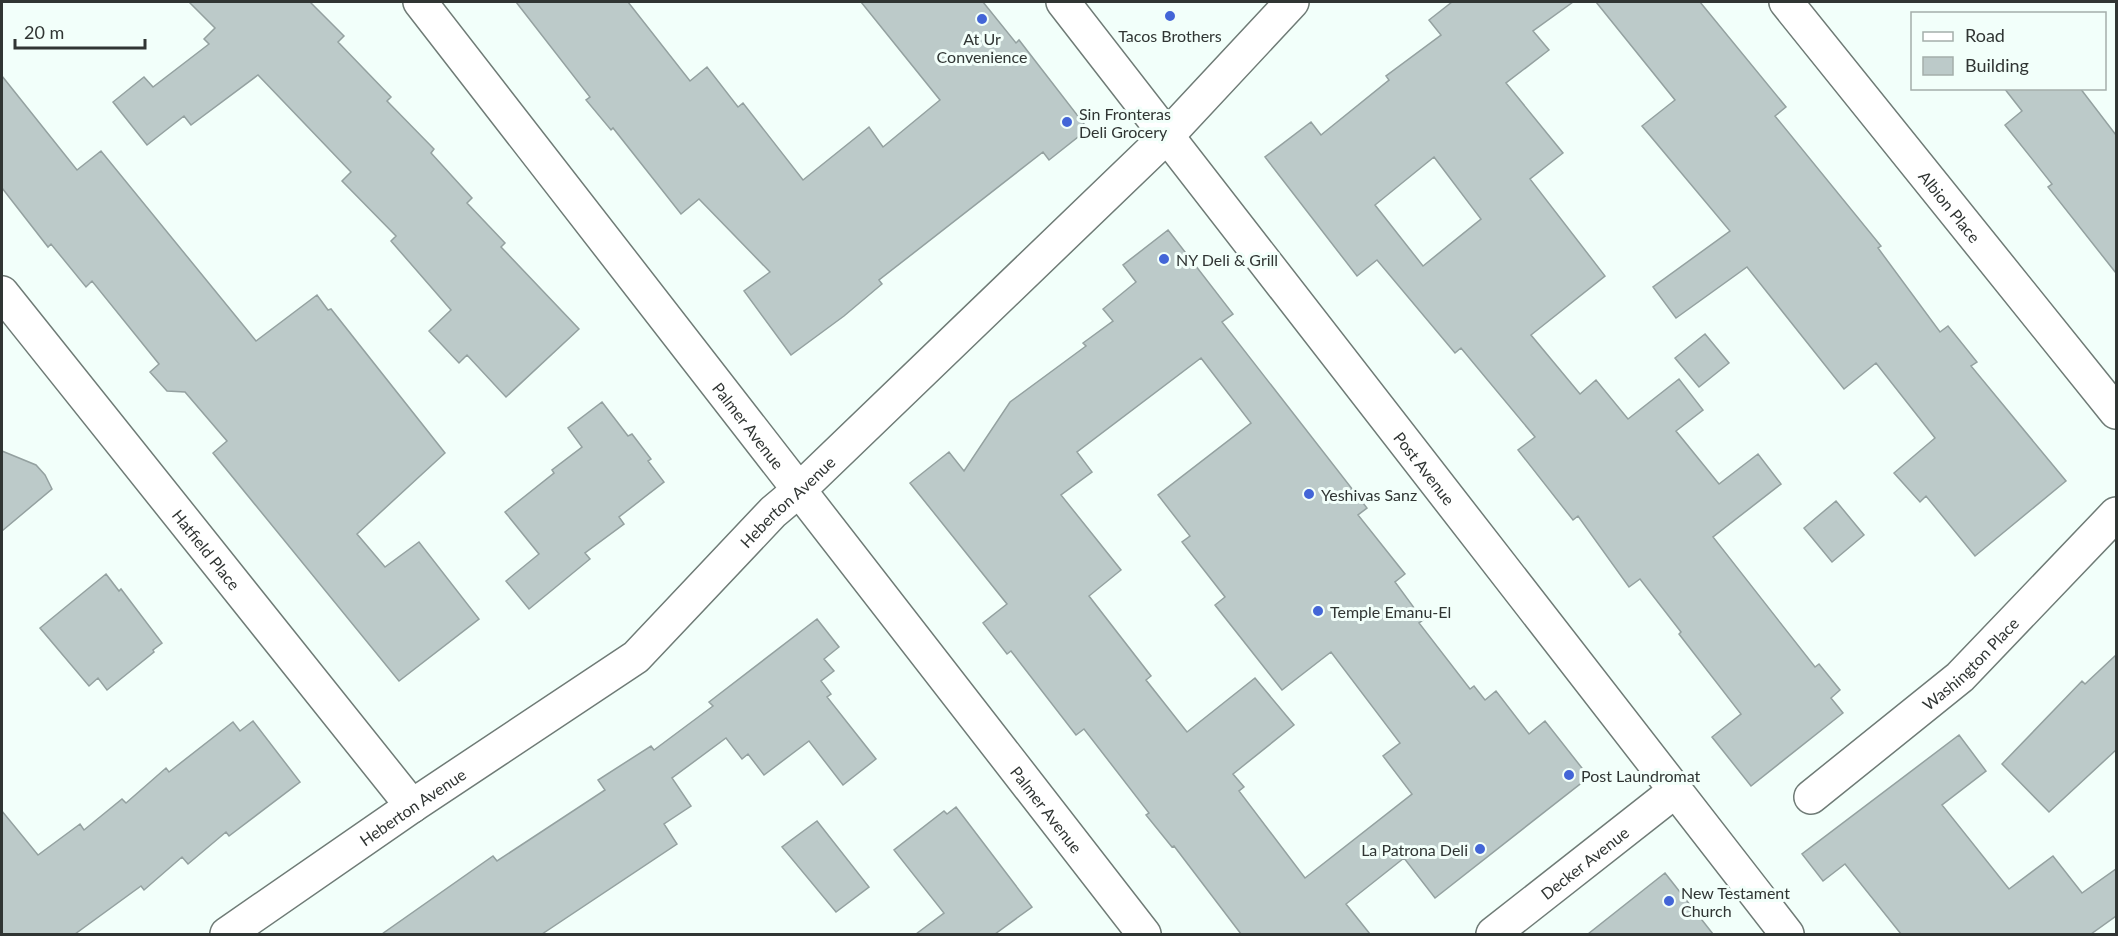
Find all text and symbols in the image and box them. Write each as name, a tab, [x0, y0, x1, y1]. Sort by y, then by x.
marker: Tacos Brothers	[1163, 9, 1177, 23]
scale bar	[15, 12, 146, 50]
marker: At Ur Convenience	[975, 12, 989, 26]
legend	[1911, 12, 2106, 90]
text: 20 m	[24, 21, 64, 43]
text: Road	[1965, 24, 2005, 46]
place label: Tacos Brothers	[1118, 26, 1222, 45]
place label: At Ur Convenience	[937, 29, 1027, 66]
text: Building	[1965, 54, 2029, 76]
place label: Sin Fronteras Deli Grocery	[1079, 104, 1171, 141]
marker: Sin Fronteras Deli Grocery	[1060, 115, 1074, 129]
street label: Albion Place	[1916, 166, 1985, 246]
place label: NY Deli & Grill	[1176, 250, 1278, 269]
marker: NY Deli & Grill	[1157, 252, 1171, 266]
street label: Palmer Avenue	[709, 378, 788, 472]
street label: Post Avenue	[1391, 428, 1459, 508]
street label: Heberton Avenue	[736, 452, 838, 551]
place label: Yeshivas Sanz	[1321, 485, 1417, 504]
marker: Yeshivas Sanz	[1302, 487, 1316, 501]
street label: Hatfield Place	[169, 505, 245, 593]
place label: Temple Emanu-El	[1330, 602, 1451, 621]
marker: Temple Emanu-El	[1311, 604, 1325, 618]
street label: Washington Place	[1918, 613, 2022, 713]
street label: Palmer Avenue	[1007, 762, 1087, 856]
street label: Heberton Avenue	[356, 764, 469, 849]
place label: Post Laundromat	[1581, 766, 1701, 785]
marker: Post Laundromat	[1562, 768, 1576, 782]
street label: Decker Avenue	[1537, 822, 1632, 903]
place label: La Patrona Deli	[1361, 840, 1468, 859]
marker: La Patrona Deli	[1473, 842, 1487, 856]
place label: New Testament Church	[1681, 883, 1790, 920]
marker: New Testament Church	[1662, 894, 1676, 908]

